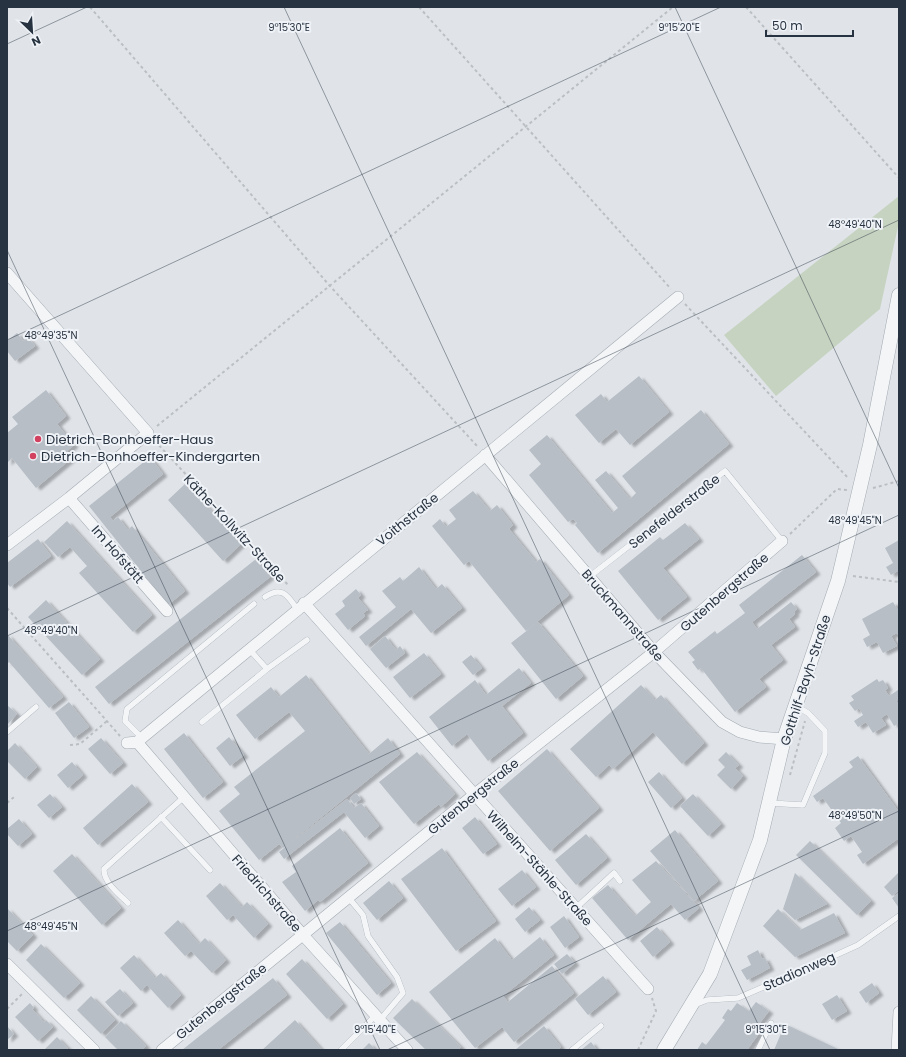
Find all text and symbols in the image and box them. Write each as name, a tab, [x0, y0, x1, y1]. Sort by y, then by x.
north arrow	[12, 12, 52, 52]
scale bar	[766, 12, 853, 38]
text: 50 m	[772, 17, 803, 34]
text: 9°15'30"E	[268, 20, 310, 35]
text: 9°15'20"E	[658, 20, 700, 35]
text: N	[29, 32, 43, 50]
text: 48°49'40"N	[828, 217, 882, 232]
text: 48°49'35"N	[25, 328, 78, 343]
place label: Dietrich-Bonhoeffer-Haus	[46, 430, 214, 449]
marker: Dietrich-Bonhoeffer-Haus	[33, 434, 43, 444]
place label: Dietrich-Bonhoeffer-Kindergarten	[41, 447, 260, 466]
marker: Dietrich-Bonhoeffer-Kindergarten	[28, 451, 38, 461]
street label: Käthe-Kollwitz-Straße	[179, 470, 290, 587]
street label: Senefelderstraße	[625, 470, 724, 553]
street label: Voithstraße	[372, 488, 443, 551]
text: 48°49'45"N	[828, 513, 882, 528]
street label: Im Hofstätt	[87, 521, 148, 588]
street label: Gutenbergstraße	[676, 548, 773, 636]
street label: Bruckmannstraße	[577, 565, 668, 666]
street label: Gotthilf-Bayh-Straße	[775, 612, 836, 748]
text: 48°49'40"N	[24, 623, 78, 638]
street label: Gutenbergstraße	[424, 754, 523, 839]
street label: Wilhelm-Stähle-Straße	[482, 806, 597, 930]
text: 48°49'50"N	[828, 808, 882, 823]
street label: Friedrichstraße	[227, 850, 306, 936]
text: 48°49'45"N	[24, 919, 78, 934]
street label: Stadionweg	[760, 947, 838, 996]
street label: Gutenbergstraße	[172, 959, 271, 1044]
text: 9°15'40"E	[354, 1022, 396, 1037]
text: 9°15'30"E	[745, 1022, 787, 1037]

